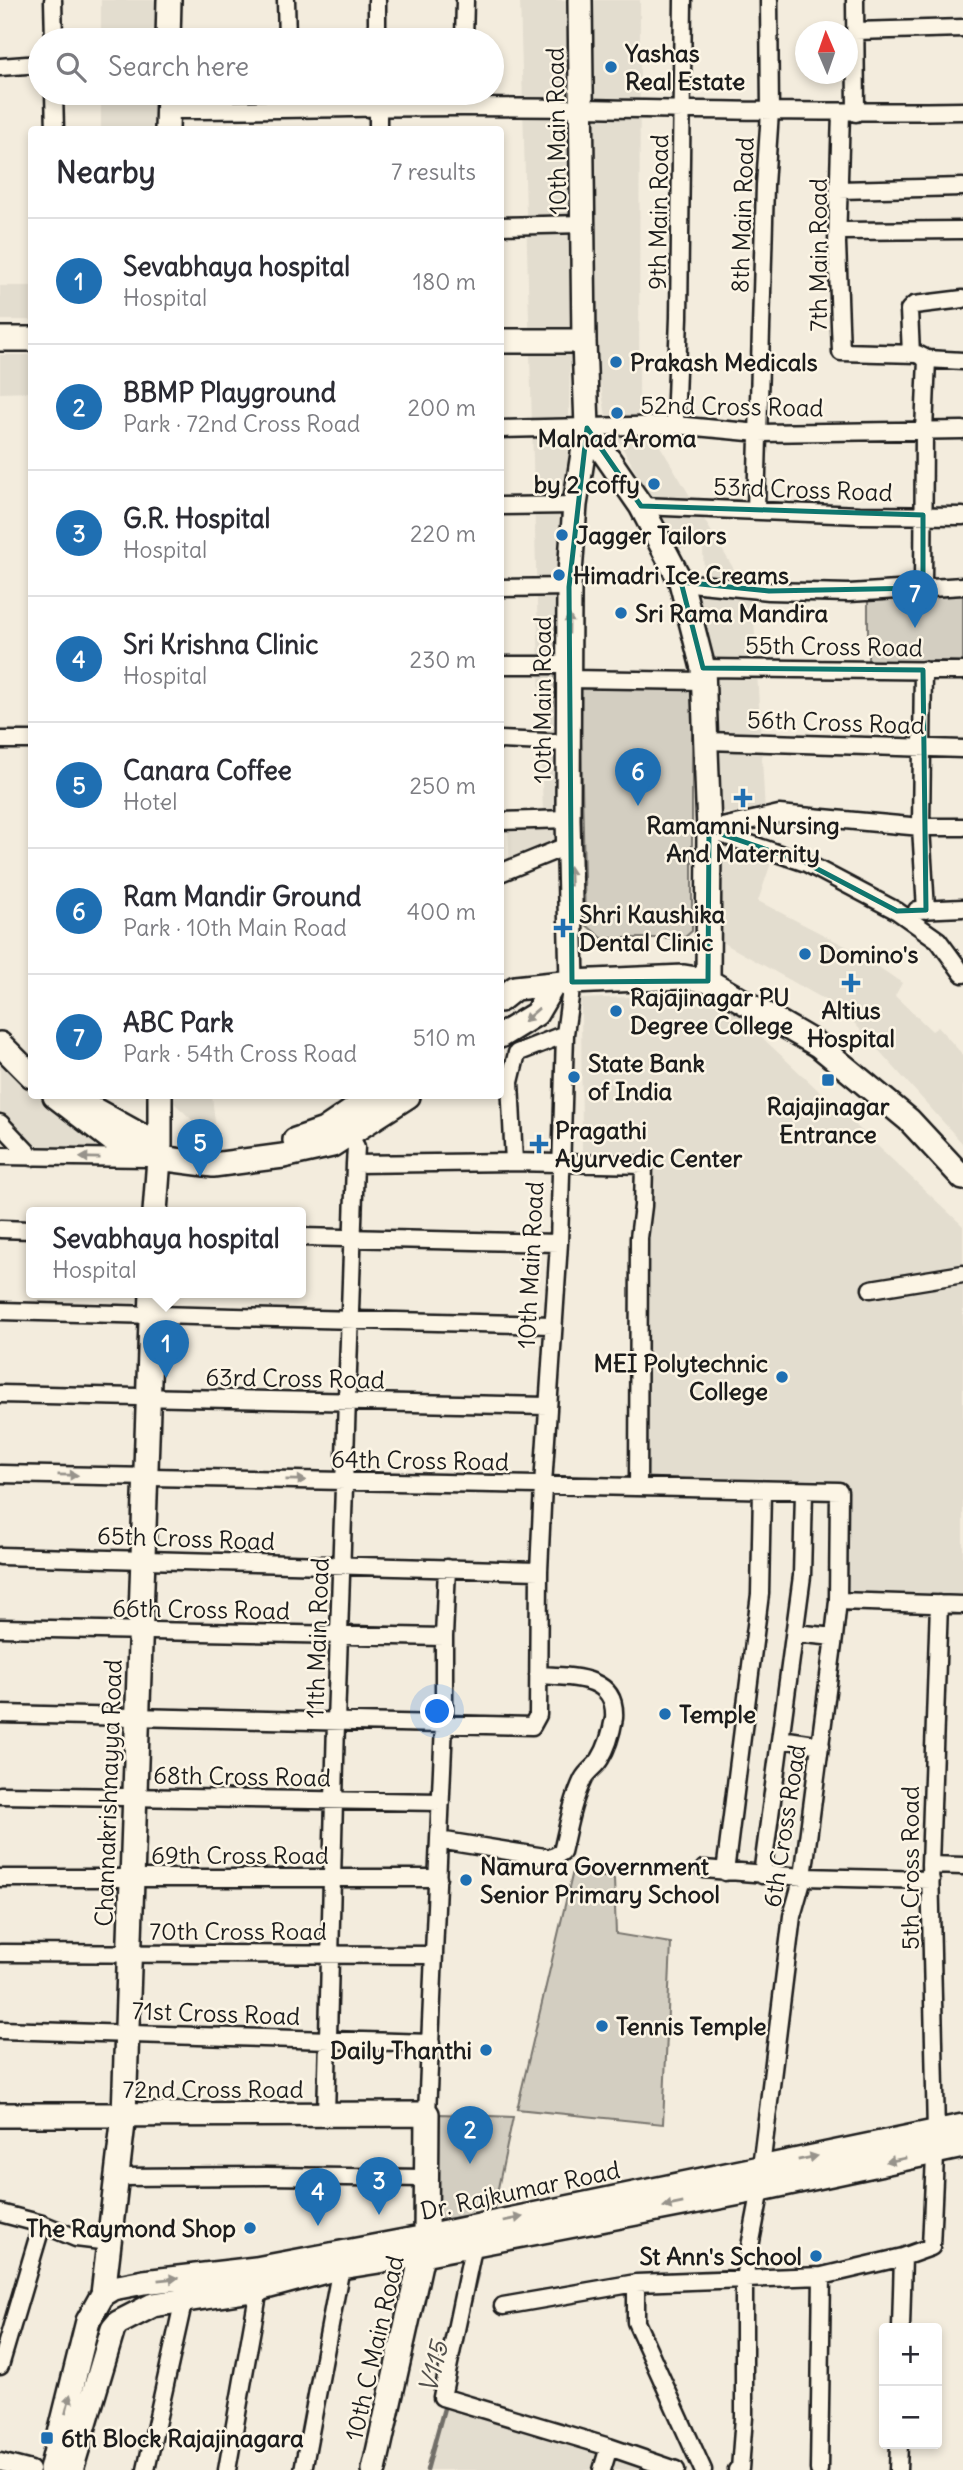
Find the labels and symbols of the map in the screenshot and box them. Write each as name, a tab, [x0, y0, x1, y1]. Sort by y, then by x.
north arrow	[795, 21, 858, 84]
place label: Yashas Real Estate	[624, 38, 745, 96]
street label: 10th Main Road	[540, 47, 572, 215]
marker: Yashas Real Estate	[603, 59, 619, 75]
street label: 9th Main Road	[642, 134, 674, 290]
street label: 8th Main Road	[724, 137, 760, 293]
street label: 7th Main Road	[803, 178, 833, 332]
place label: Prakash Medicals	[630, 347, 818, 377]
marker: Prakash Medicals	[608, 354, 624, 370]
street label: 52nd Cross Road	[640, 389, 824, 423]
marker: Malnad Aroma	[609, 405, 625, 421]
place label: Malnad Aroma	[538, 423, 697, 453]
place label: by 2 coffy	[534, 469, 640, 499]
street label: 53rd Cross Road	[713, 471, 893, 507]
marker: by 2 coffy	[646, 476, 662, 492]
place label: Jagger Tailors	[576, 520, 727, 550]
marker: Jagger Tailors	[554, 527, 570, 543]
place label: Himadri Ice Creams	[573, 560, 789, 590]
marker: Himadri Ice Creams	[551, 567, 567, 583]
pin: 7	[892, 570, 938, 628]
place label: Sri Rama Mandira	[635, 598, 828, 628]
marker: Sri Rama Mandira	[613, 605, 629, 621]
one-way arrow	[563, 612, 575, 634]
street label: 10th Main Road	[527, 616, 557, 784]
street label: 55th Cross Road	[745, 629, 923, 663]
street label: 56th Cross Road	[747, 704, 925, 740]
pin: 6	[615, 748, 661, 806]
marker: Ramamni Nursing And Maternity	[733, 788, 753, 808]
place label: Ramamni Nursing And Maternity	[646, 810, 840, 868]
one-way arrow	[564, 864, 575, 886]
place label: Shri Kaushika Dental Clinic	[579, 899, 726, 957]
marker: Shri Kaushika Dental Clinic	[553, 918, 573, 938]
place label: Domino's	[819, 939, 919, 969]
marker: Domino's	[797, 946, 813, 962]
marker: Altius Hospital	[841, 973, 861, 993]
place label: Rajajinagar PU Degree College	[630, 982, 793, 1040]
place label: Altius Hospital	[807, 995, 895, 1053]
marker: Rajajinagar PU Degree College	[608, 1003, 624, 1019]
one-way arrow	[522, 1007, 540, 1023]
place label: State Bank of India	[588, 1048, 705, 1106]
marker: State Bank of India	[566, 1069, 582, 1085]
marker: Rajajinagar Entrance	[820, 1072, 836, 1088]
place label: Rajajinagar Entrance	[766, 1091, 890, 1149]
place label: Pragathi Ayurvedic Center	[555, 1115, 742, 1173]
pin: 5	[177, 1119, 223, 1177]
marker: Pragathi Ayurvedic Center	[529, 1134, 549, 1154]
one-way arrow	[79, 1152, 101, 1164]
street label: 10th Main Road	[511, 1181, 549, 1349]
pin: 1	[143, 1320, 189, 1378]
place label: MEI Polytechnic College	[593, 1348, 768, 1406]
street label: 63rd Cross Road	[205, 1361, 385, 1395]
marker: MEI Polytechnic College	[774, 1369, 790, 1385]
street label: 64th Cross Road	[331, 1443, 509, 1477]
one-way arrow	[57, 1470, 79, 1481]
one-way arrow	[285, 1474, 307, 1486]
street label: 65th Cross Road	[97, 1520, 275, 1556]
street label: 11th Main Road	[299, 1557, 335, 1719]
street label: 66th Cross Road	[112, 1592, 290, 1626]
street label: Channakrishnayya Road	[88, 1659, 128, 1927]
your location	[420, 1694, 454, 1728]
place label: Temple	[679, 1699, 756, 1729]
marker: Temple	[657, 1706, 673, 1722]
street label: 6th Cross Road	[756, 1743, 812, 1909]
street label: 68th Cross Road	[153, 1759, 331, 1793]
street label: 5th Cross Road	[895, 1786, 925, 1950]
street label: 69th Cross Road	[151, 1840, 329, 1870]
place label: Namura Government Senior Primary School	[480, 1851, 720, 1909]
marker: Namura Government Senior Primary School	[458, 1872, 474, 1888]
street label: 70th Cross Road	[149, 1916, 327, 1946]
street label: 71st Cross Road	[131, 1995, 301, 2031]
place label: Tennis Temple	[616, 2011, 767, 2041]
marker: Tennis Temple	[594, 2018, 610, 2034]
place label: Daily Thanthi	[330, 2035, 472, 2065]
marker: Daily Thanthi	[478, 2042, 494, 2058]
street label: 72nd Cross Road	[122, 2074, 304, 2104]
pin: 2	[447, 2106, 493, 2164]
one-way arrow	[797, 2152, 819, 2163]
street label: Dr. Rajkumar Road	[418, 2154, 622, 2226]
one-way arrow	[885, 2155, 907, 2166]
pin: 3	[356, 2157, 402, 2215]
pin: 4	[295, 2168, 341, 2226]
one-way arrow	[662, 2200, 684, 2211]
place label: The Raymond Shop	[26, 2213, 236, 2243]
one-way arrow	[502, 2213, 524, 2224]
marker: The Raymond Shop	[242, 2220, 258, 2236]
place label: St Ann's School	[639, 2241, 802, 2271]
marker: St Ann's School	[808, 2248, 824, 2264]
street label: 10th C Main Road	[338, 2253, 410, 2443]
one-way arrow	[157, 2273, 179, 2284]
water label: V115	[411, 2336, 456, 2396]
one-way arrow	[63, 2393, 74, 2415]
place label: 6th Block Rajajinagara	[61, 2423, 304, 2453]
marker: 6th Block Rajajinagara	[39, 2430, 55, 2446]

